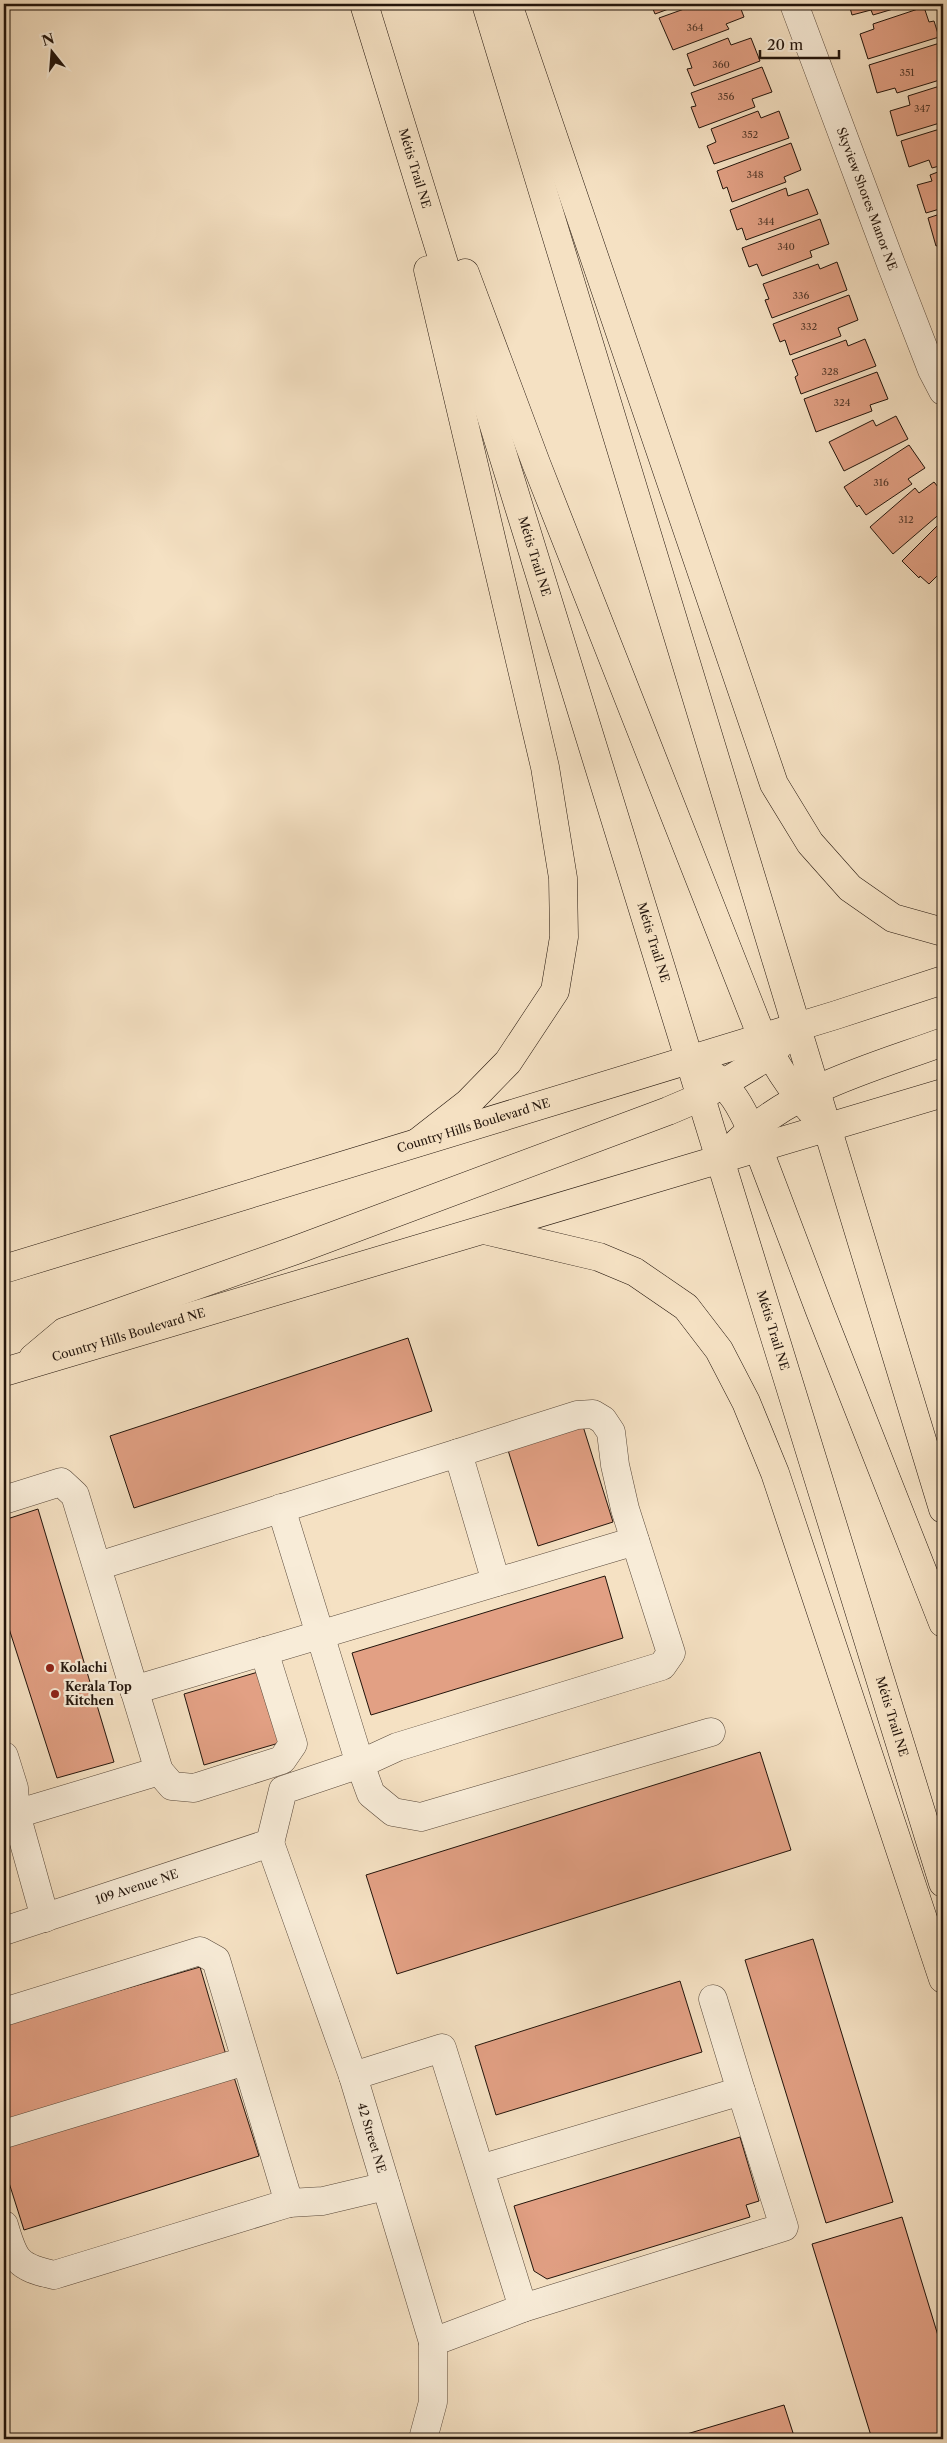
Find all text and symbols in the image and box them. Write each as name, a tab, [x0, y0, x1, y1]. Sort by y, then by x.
house number: 364	[686, 21, 704, 34]
north arrow	[28, 28, 78, 78]
scale bar	[760, 28, 838, 60]
text: N	[40, 29, 57, 50]
text: 20 m	[767, 35, 803, 54]
house number: 360	[712, 58, 730, 71]
house number: 351	[899, 66, 915, 79]
house number: 356	[718, 90, 735, 103]
house number: 347	[914, 102, 930, 115]
street label: Skyview Shores Manor NE	[834, 125, 901, 272]
street label: Métis Trail NE	[396, 126, 434, 210]
house number: 352	[742, 128, 759, 141]
house number: 348	[746, 168, 764, 181]
house number: 344	[757, 215, 775, 228]
house number: 340	[777, 240, 795, 253]
house number: 336	[793, 289, 810, 302]
house number: 332	[801, 320, 818, 333]
house number: 328	[821, 365, 839, 378]
house number: 324	[833, 396, 851, 409]
house number: 316	[873, 476, 889, 489]
house number: 312	[898, 513, 914, 526]
street label: Métis Trail NE	[515, 514, 554, 598]
street label: Métis Trail NE	[634, 901, 673, 984]
street label: Country Hills Boulevard NE	[395, 1095, 552, 1156]
street label: Métis Trail NE	[754, 1289, 793, 1372]
street label: Country Hills Boulevard NE	[50, 1305, 207, 1364]
place label: Kolachi	[60, 1660, 108, 1675]
marker: Kolachi	[44, 1662, 56, 1674]
street label: Métis Trail NE	[873, 1675, 912, 1758]
place label: Kerala Top Kitchen	[65, 1679, 132, 1708]
marker: Kerala Top Kitchen	[49, 1688, 61, 1700]
street label: 109 Avenue NE	[93, 1866, 180, 1907]
street label: 42 Street NE	[354, 2101, 390, 2175]

